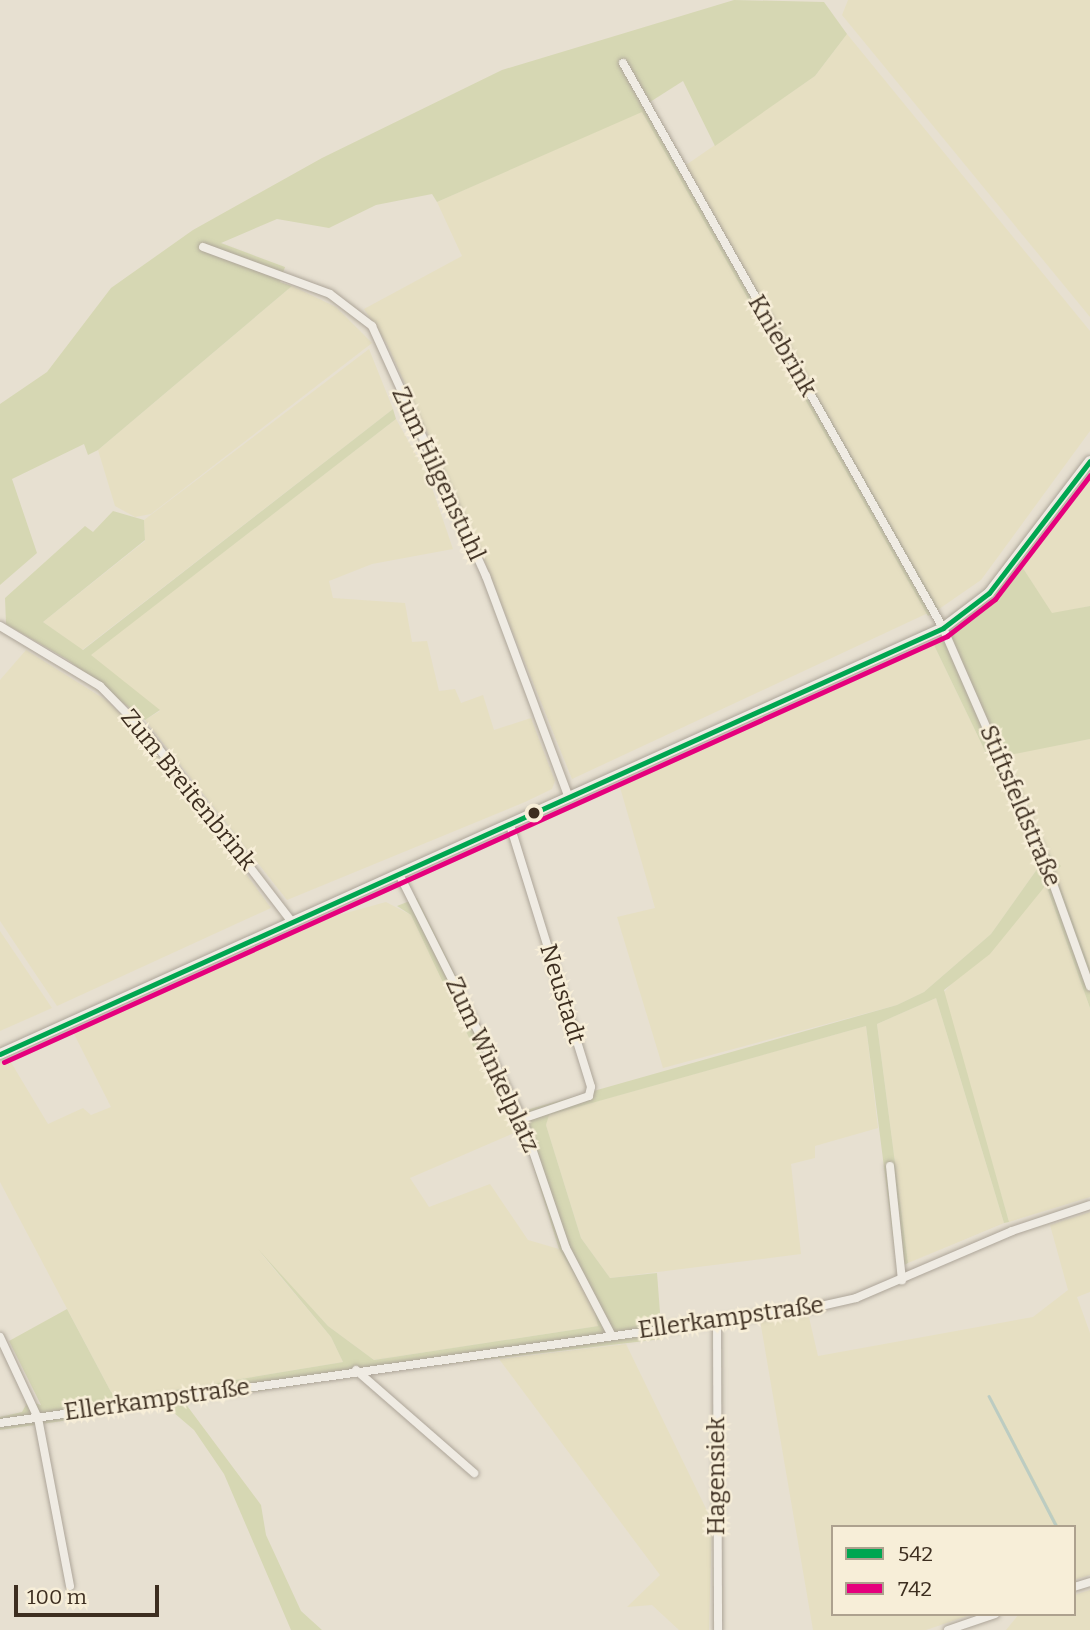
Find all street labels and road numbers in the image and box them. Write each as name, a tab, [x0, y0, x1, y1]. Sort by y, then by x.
street label: Kniebrink	[741, 290, 823, 402]
street label: Zum Hilgenstuhl	[385, 383, 491, 565]
street label: Zum Breitenbrink	[114, 704, 262, 876]
street label: Stiftsfeldstraße	[973, 721, 1067, 891]
street label: Neustadt	[533, 941, 591, 1047]
street label: Zum Winkelplatz	[439, 973, 545, 1157]
street label: Ellerkampstraße	[636, 1291, 826, 1345]
street label: Ellerkampstraße	[62, 1373, 252, 1427]
street label: Hagensiek	[703, 1417, 731, 1535]

